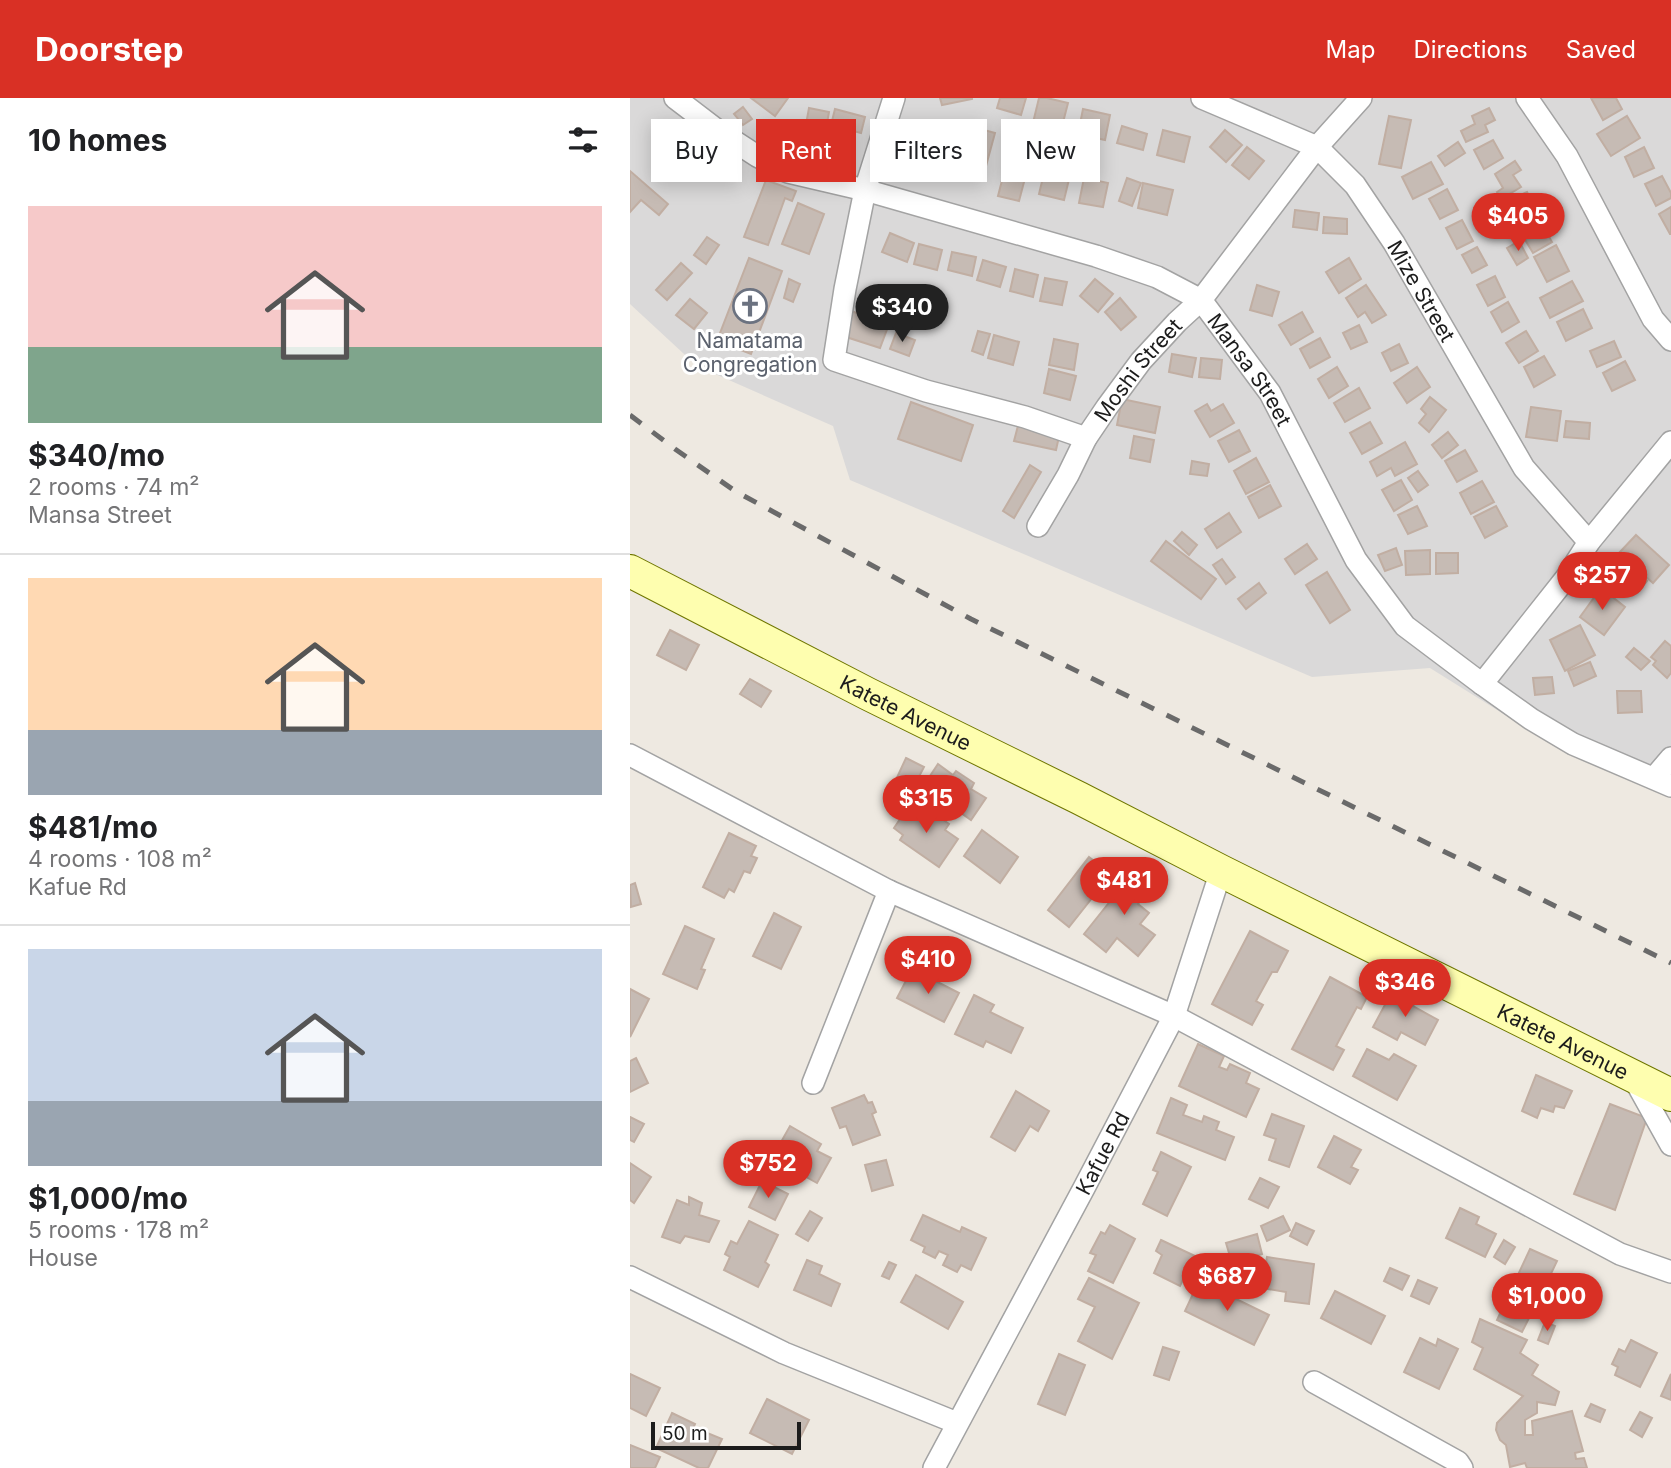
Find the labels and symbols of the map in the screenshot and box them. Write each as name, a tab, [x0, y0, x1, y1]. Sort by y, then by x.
pin: $405	[1477, 194, 1559, 253]
street label: Mize Street	[1383, 236, 1461, 346]
pin: $340	[861, 285, 943, 344]
church icon: Namatama Congregation	[731, 287, 769, 325]
street label: Mansa Street	[1203, 308, 1297, 430]
street label: Moshi Street	[1089, 313, 1187, 426]
place label: Namatama Congregation	[683, 328, 817, 377]
pin: $257	[1561, 552, 1643, 612]
street label: Katete Avenue	[836, 669, 976, 756]
pin: $315	[885, 776, 967, 835]
pin: $481	[1083, 858, 1165, 917]
pin: $410	[887, 936, 969, 996]
pin: $346	[1364, 960, 1446, 1019]
street label: Katete Avenue	[1493, 998, 1633, 1084]
street label: Kafue Rd	[1070, 1107, 1134, 1199]
pin: $752	[727, 1140, 809, 1200]
pin: $687	[1186, 1254, 1268, 1313]
pin: $1,000	[1490, 1274, 1604, 1333]
scale bar	[651, 1419, 802, 1451]

